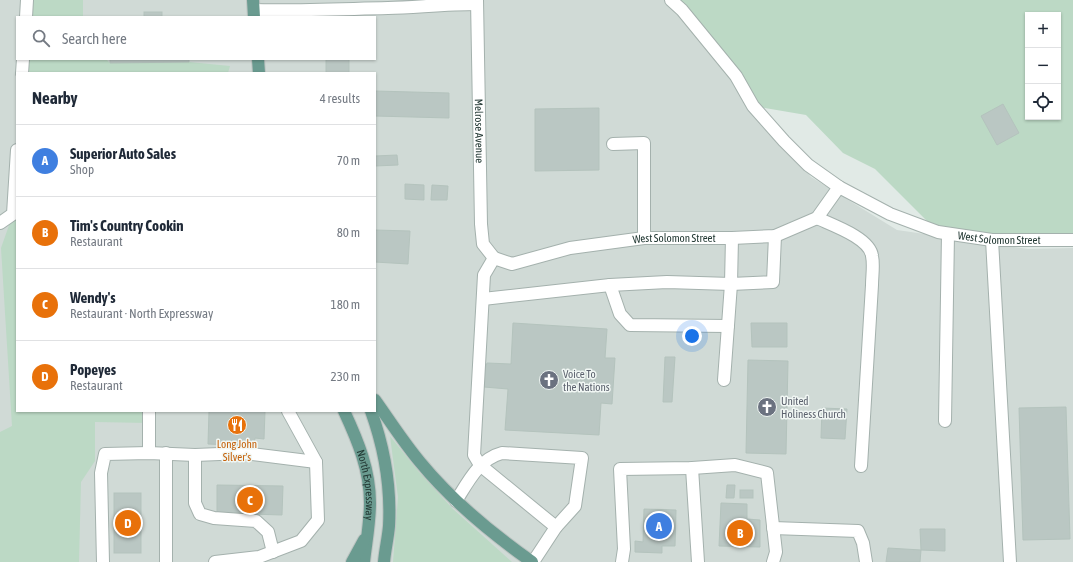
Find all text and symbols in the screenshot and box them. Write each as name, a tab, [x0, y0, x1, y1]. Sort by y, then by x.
map controls	[1025, 12, 1061, 120]
button: +	[1025, 12, 1061, 48]
search box	[16, 16, 376, 60]
icon: search	[30, 27, 52, 49]
text: Search here	[62, 30, 127, 47]
button: −	[1025, 48, 1061, 84]
button: locate	[1025, 84, 1061, 120]
text: Nearby	[32, 88, 78, 108]
text: 4 results	[320, 91, 360, 106]
street label: Melrose Avenue	[473, 99, 486, 163]
text: Superior Auto Sales	[70, 145, 176, 162]
text: A	[42, 153, 48, 168]
text: 70 m	[337, 153, 360, 168]
text: Shop	[70, 162, 94, 177]
text: Tim's Country Cookin	[70, 217, 183, 234]
text: B	[42, 225, 48, 240]
text: 80 m	[337, 225, 360, 240]
street label: West Solomon Street	[957, 229, 1041, 246]
street label: West Solomon Street	[632, 232, 716, 245]
text: Restaurant	[70, 234, 123, 249]
text: Wendy's	[70, 289, 116, 306]
text: C	[42, 297, 48, 312]
text: 180 m	[331, 297, 360, 312]
text: Restaurant · North Expressway	[70, 306, 213, 321]
your location	[682, 326, 702, 346]
text: Popeyes	[70, 361, 116, 378]
place label: Voice To the Nations	[563, 368, 610, 393]
text: D	[41, 369, 49, 384]
text: 230 m	[331, 369, 360, 384]
church icon: Voice To the Nations	[538, 369, 560, 391]
text: Restaurant	[70, 378, 123, 393]
place label: United Holiness Church	[781, 395, 846, 420]
church icon: United Holiness Church	[756, 396, 778, 418]
restaurant icon: Long John Silver's	[226, 414, 248, 436]
place label: Long John Silver's	[217, 438, 257, 463]
street label: North Expressway	[355, 448, 376, 521]
pin: C	[237, 485, 263, 515]
pin: D	[115, 508, 141, 538]
pin: A	[646, 511, 672, 541]
pin: B	[727, 518, 753, 548]

